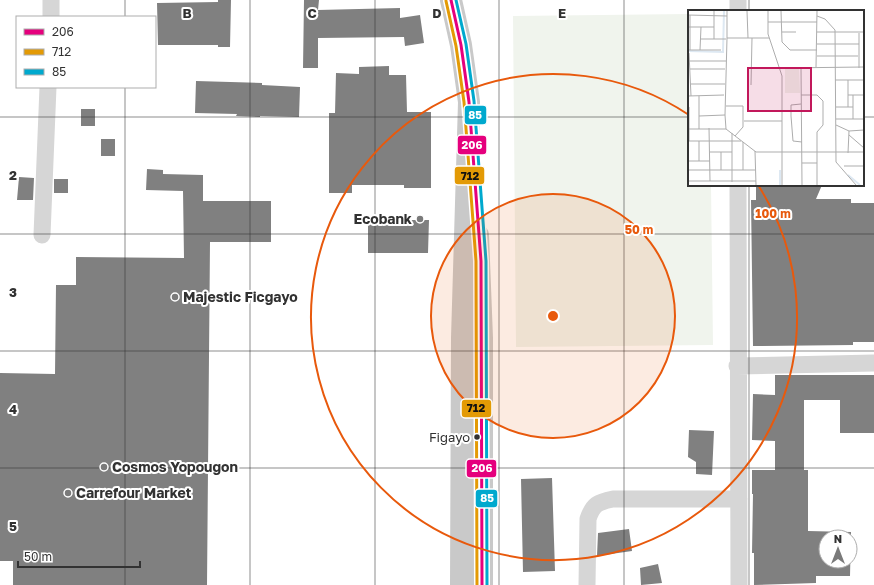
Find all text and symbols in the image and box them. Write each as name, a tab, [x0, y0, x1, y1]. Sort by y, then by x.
text: B	[182, 5, 192, 21]
text: C	[307, 5, 317, 21]
text: D	[432, 5, 442, 21]
text: E	[558, 5, 566, 21]
inset map	[688, 10, 864, 186]
legend	[16, 16, 156, 88]
text: 206	[52, 24, 74, 39]
text: 712	[52, 44, 71, 59]
text: 85	[52, 64, 66, 79]
line badge: 85	[464, 105, 487, 125]
text: 85	[468, 108, 482, 121]
line badge: 206	[457, 135, 487, 155]
text: 206	[462, 138, 482, 151]
line badge: 712	[454, 166, 485, 185]
text: 2	[9, 167, 17, 183]
text: 712	[461, 169, 479, 182]
text: 100 m	[755, 206, 791, 221]
place label: Ecobank	[354, 210, 412, 227]
marker: Ecobank	[415, 214, 425, 224]
text: 50 m	[625, 222, 653, 237]
text: 3	[9, 284, 17, 300]
place label: Majestic Ficgayo	[183, 288, 298, 305]
marker: Majestic Ficgayo	[170, 292, 180, 302]
centre of rings	[546, 309, 560, 323]
line badge: 712	[461, 399, 492, 418]
text: 4	[9, 401, 17, 417]
text: 712	[467, 401, 485, 414]
place label: Figayo	[429, 429, 470, 445]
marker: Figayo	[472, 432, 482, 442]
place label: Cosmos Yopougon	[112, 458, 238, 475]
line badge: 206	[466, 459, 497, 478]
text: 206	[472, 461, 492, 474]
marker: Cosmos Yopougon	[99, 462, 109, 472]
place label: Carrefour Market	[76, 484, 192, 501]
marker: Carrefour Market	[63, 488, 73, 498]
line badge: 85	[475, 489, 498, 508]
text: 85	[480, 491, 494, 504]
text: 5	[9, 518, 17, 534]
north arrow	[818, 529, 858, 569]
text: N	[834, 532, 842, 545]
scale bar	[18, 543, 140, 569]
text: 50 m	[24, 549, 52, 564]

